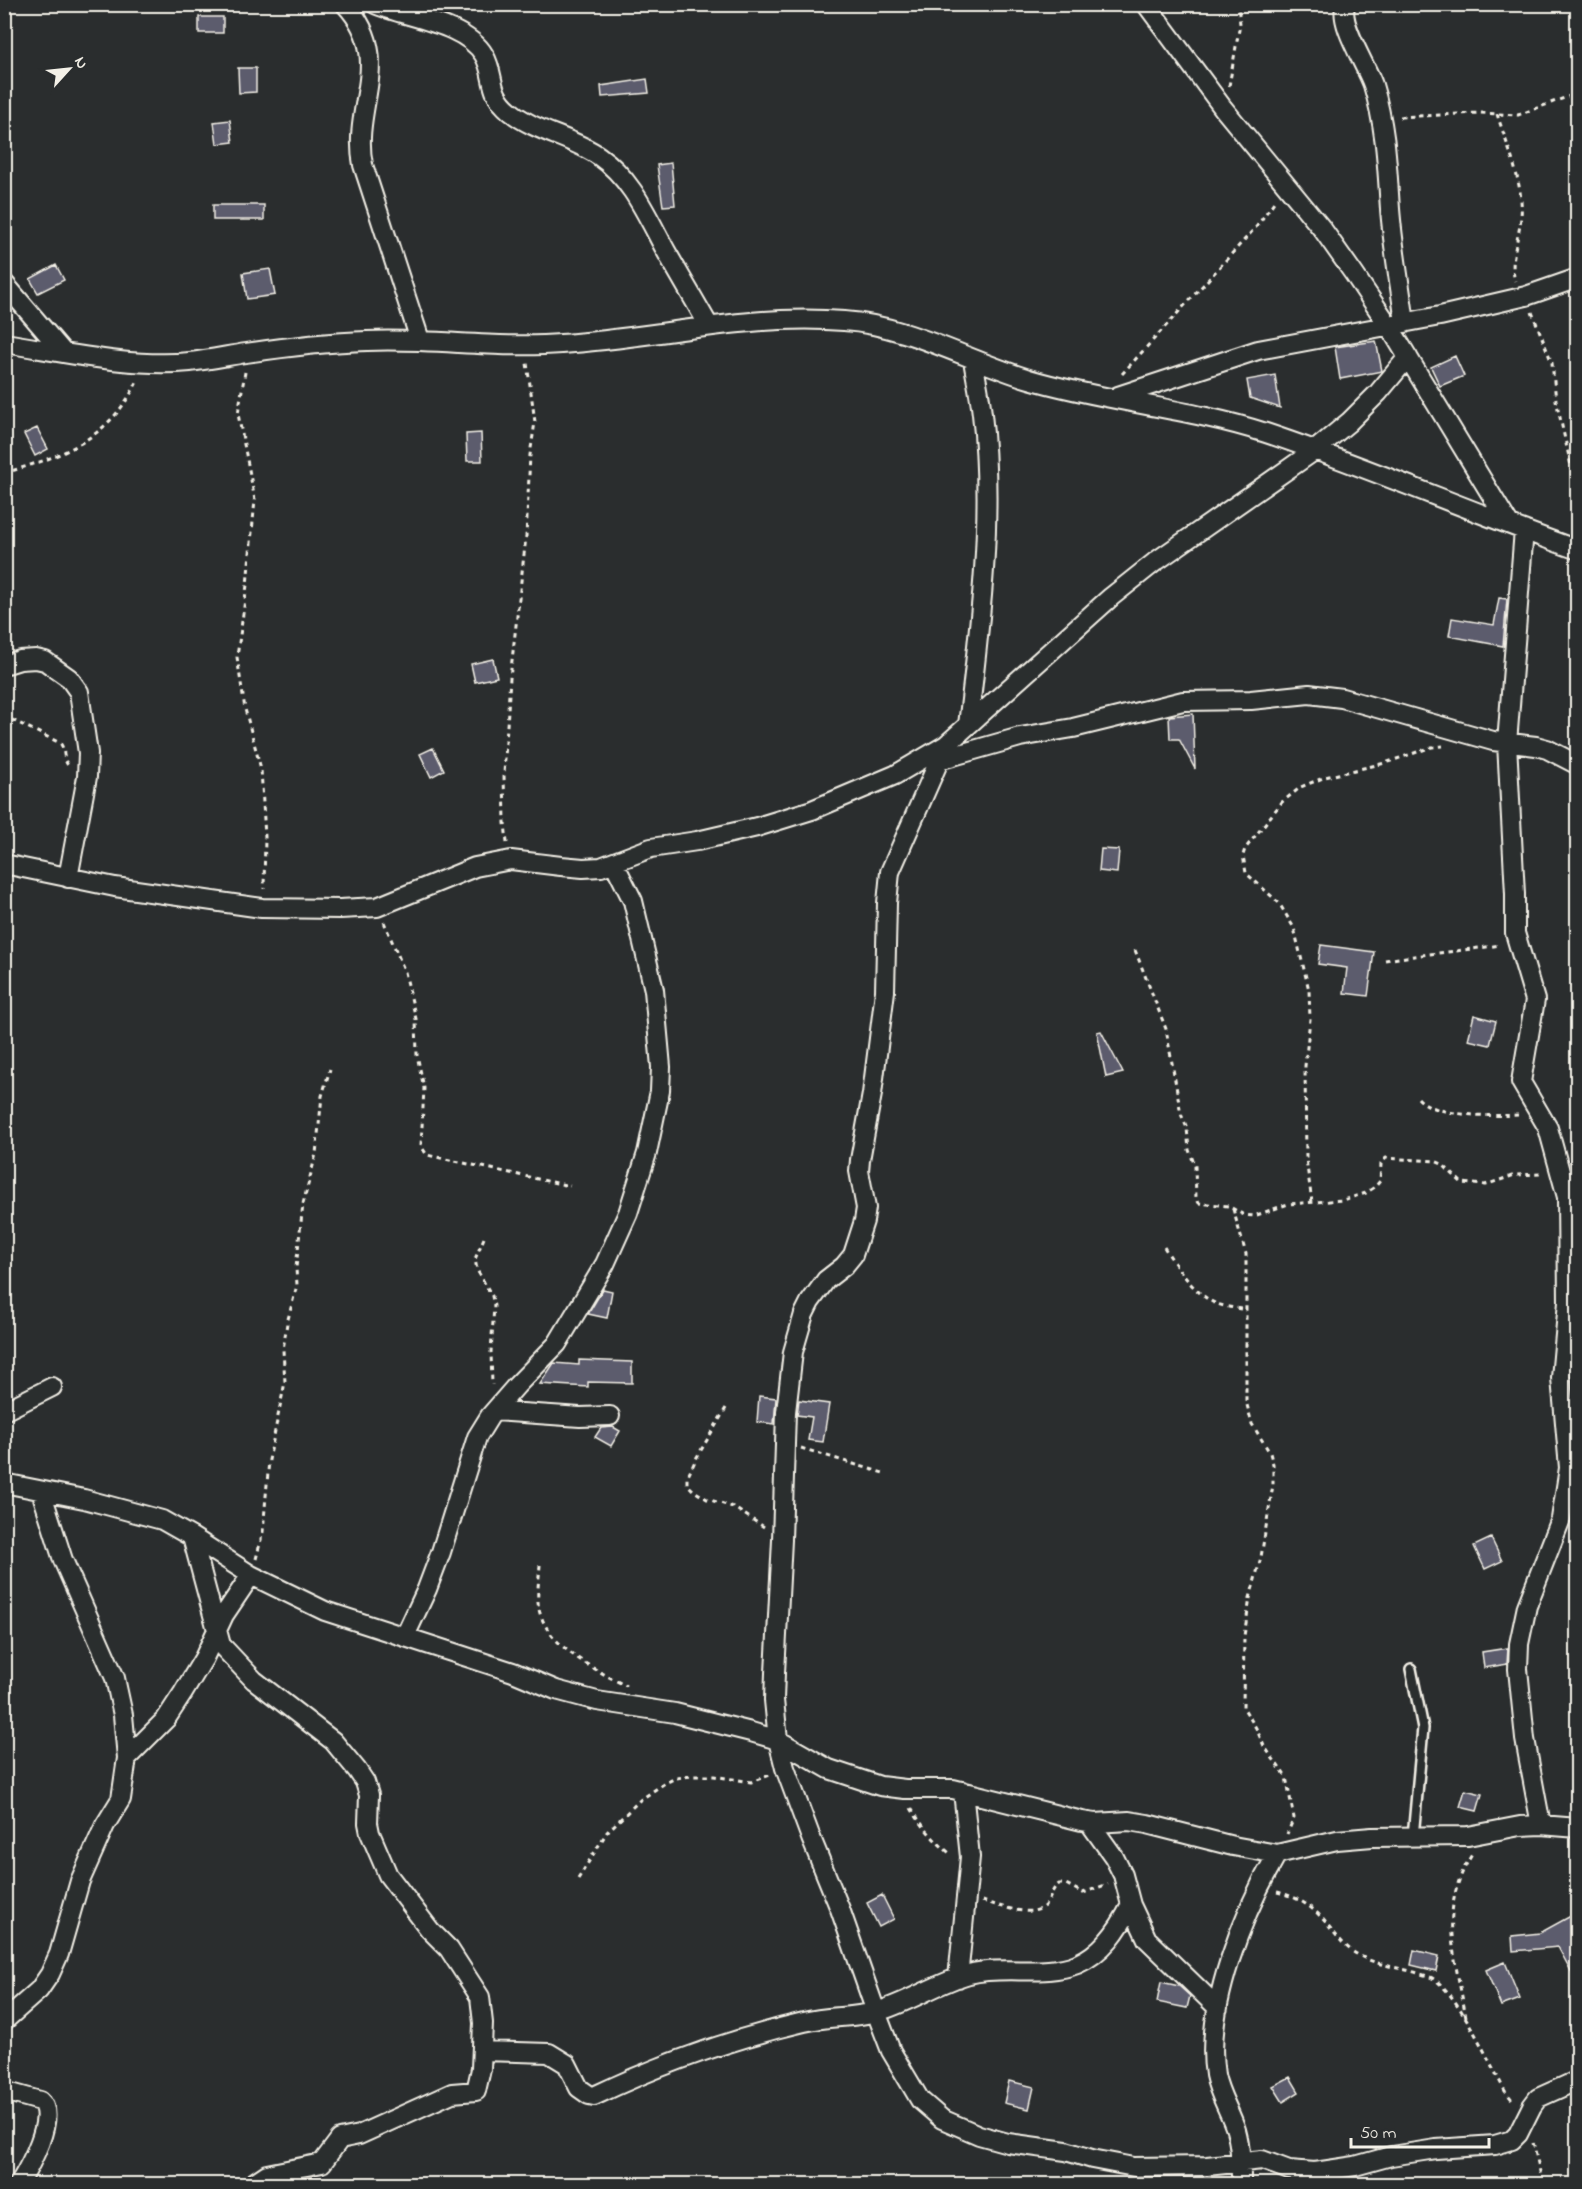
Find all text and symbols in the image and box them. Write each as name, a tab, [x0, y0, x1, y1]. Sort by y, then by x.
north arrow	[39, 39, 99, 99]
text: N	[67, 53, 94, 74]
scale bar	[1351, 2111, 1489, 2149]
text: 50 m	[1360, 2121, 1397, 2147]

